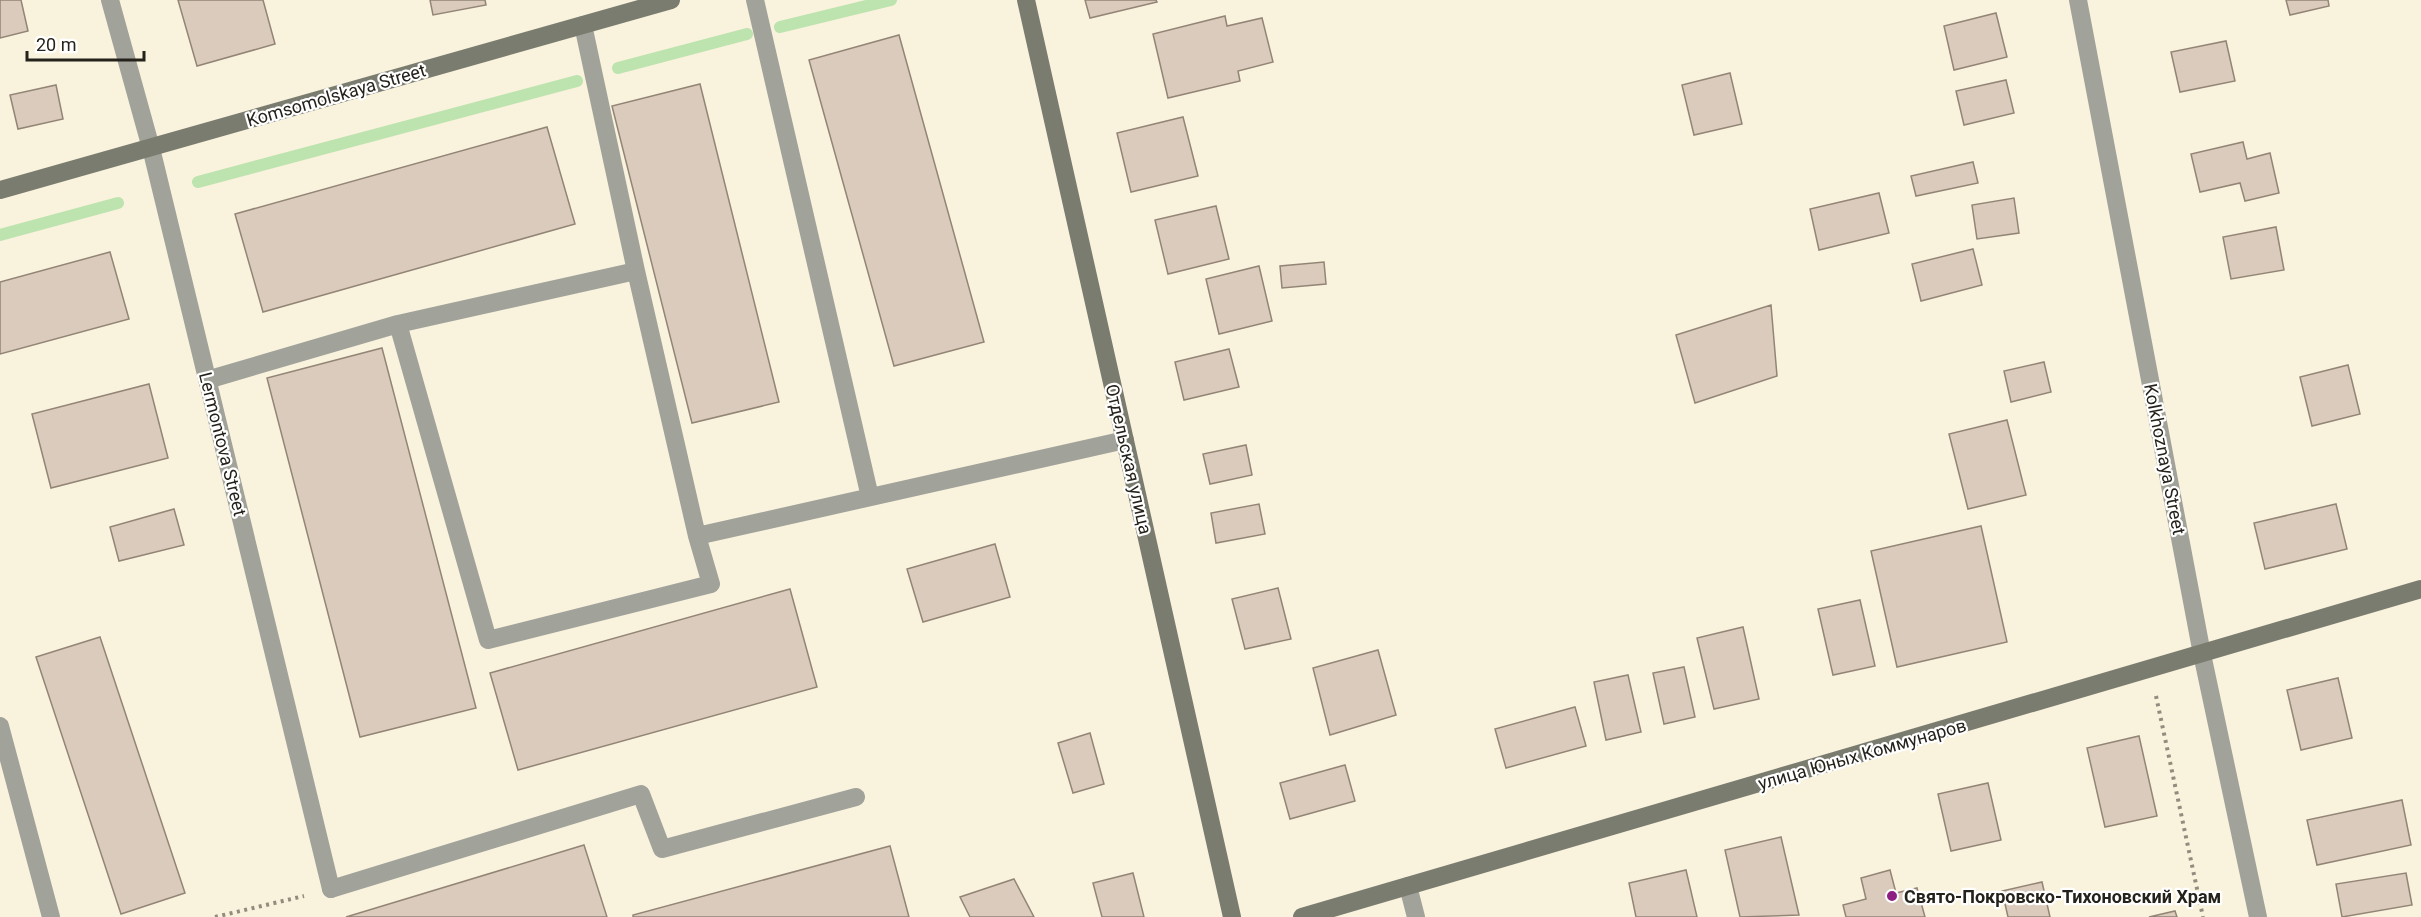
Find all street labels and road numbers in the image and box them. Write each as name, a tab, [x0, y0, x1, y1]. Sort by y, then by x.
street label: Komsomolskaya Street	[244, 59, 428, 131]
street label: Lermontova Street	[195, 370, 251, 518]
street label: Отдельская улица	[1101, 382, 1157, 536]
street label: Kolkhoznaya Street	[2140, 382, 2190, 536]
street label: улица Юных Коммунаров	[1756, 714, 1968, 794]

